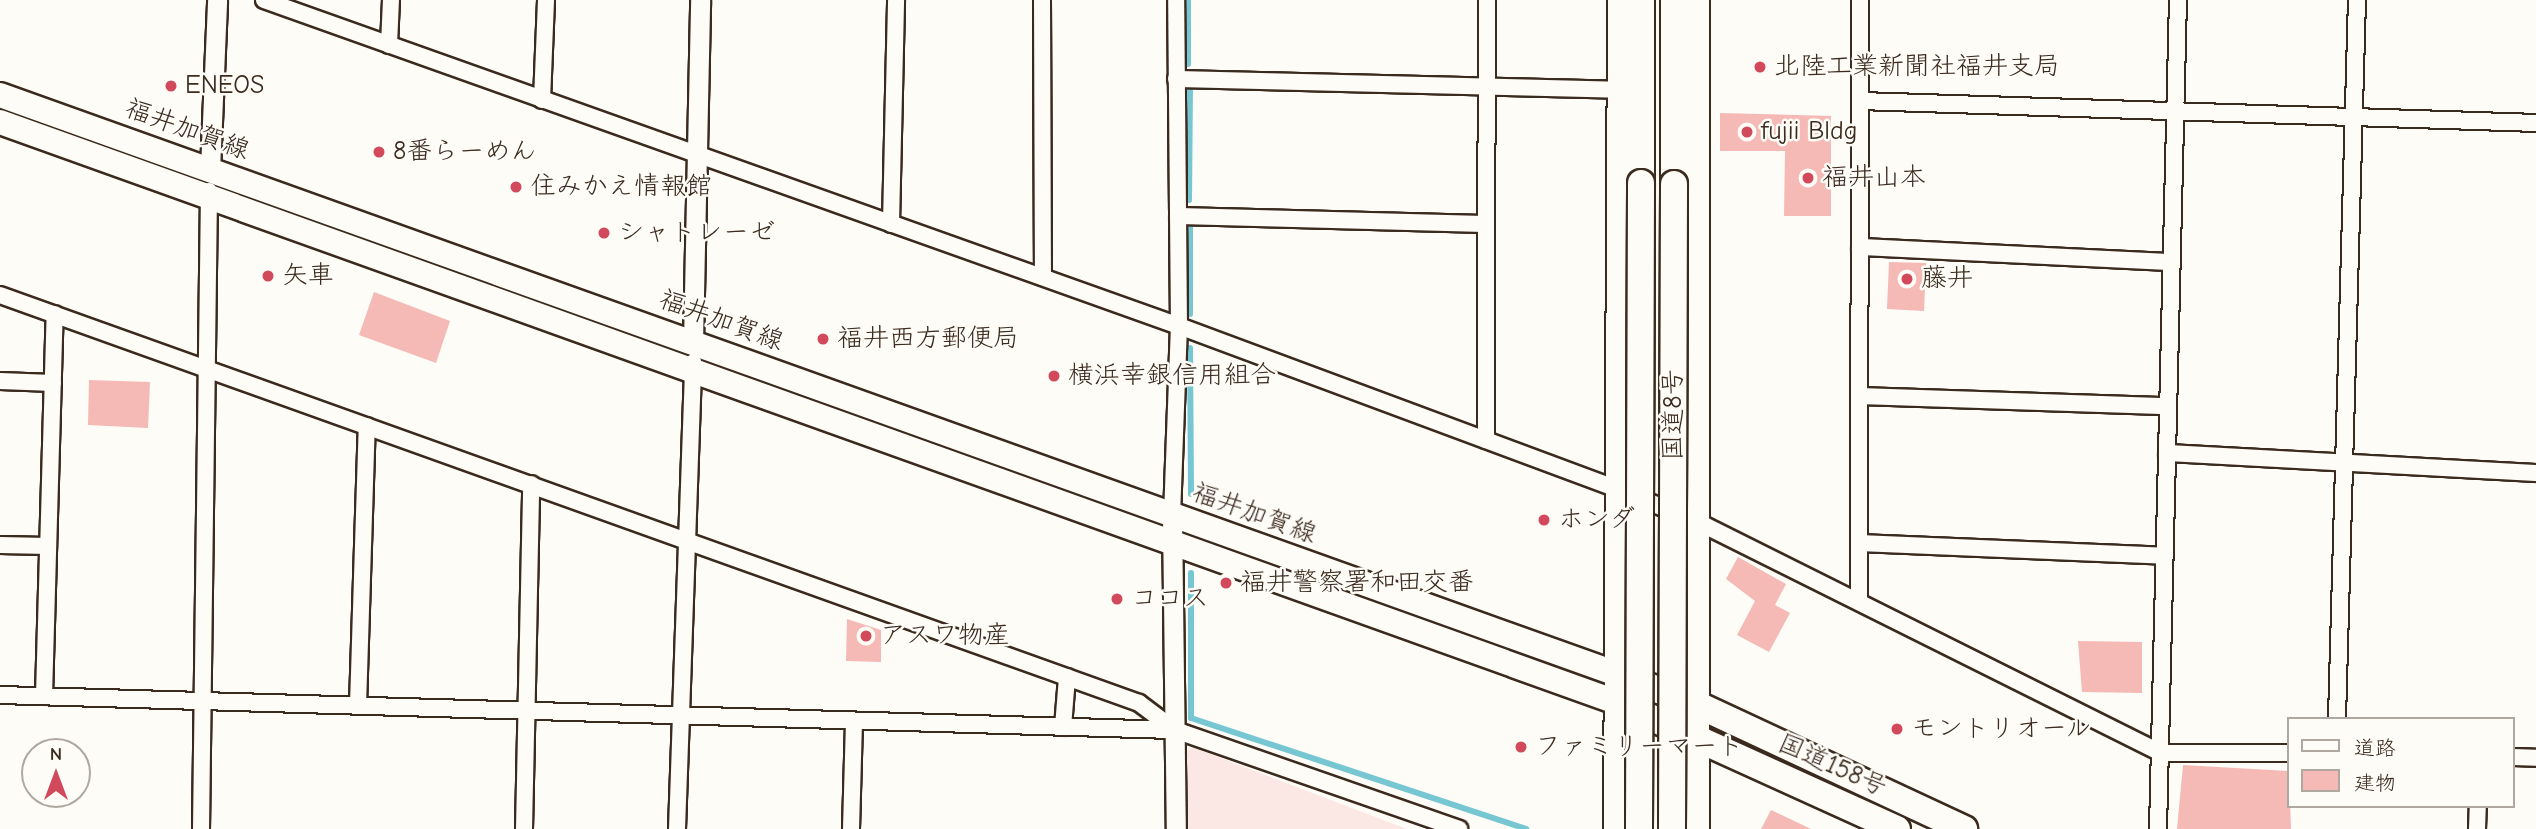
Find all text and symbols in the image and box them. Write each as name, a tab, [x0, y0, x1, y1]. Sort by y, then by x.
place label: 北陸工業新聞社福井支局	[1774, 51, 2060, 83]
marker: 北陸工業新聞社福井支局	[1752, 59, 1768, 75]
place label: ENEOS	[185, 70, 264, 102]
marker: ENEOS	[163, 78, 179, 94]
street label: 福井加賀線	[121, 93, 253, 167]
place label: fujii Bldg	[1761, 116, 1858, 148]
marker: fujii Bldg	[1739, 124, 1755, 140]
place label: 8番らーめん	[393, 136, 536, 168]
marker: 8番らーめん	[371, 144, 387, 160]
place label: 福井山本	[1822, 162, 1926, 194]
marker: 福井山本	[1800, 170, 1816, 186]
place label: 住みかえ情報館	[530, 171, 712, 203]
marker: 住みかえ情報館	[508, 179, 524, 195]
place label: シャトレーゼ	[618, 217, 775, 249]
marker: シャトレーゼ	[596, 225, 612, 241]
place label: 矢車	[282, 260, 334, 292]
place label: 藤井	[1921, 263, 1973, 295]
marker: 矢車	[260, 268, 276, 284]
marker: 藤井	[1899, 271, 1915, 287]
street label: 福井加賀線	[655, 284, 787, 358]
place label: 福井西方郵便局	[837, 323, 1019, 355]
marker: 福井西方郵便局	[815, 331, 831, 347]
place label: 横浜幸銀信用組合	[1068, 360, 1276, 392]
marker: 横浜幸銀信用組合	[1046, 368, 1062, 384]
street label: 国道8号	[1658, 369, 1690, 461]
street label: 福井加賀線	[1188, 477, 1320, 551]
place label: ホンダ	[1558, 504, 1636, 536]
marker: ホンダ	[1536, 512, 1552, 528]
place label: 福井警察署和田交番	[1240, 567, 1474, 599]
marker: 福井警察署和田交番	[1218, 575, 1234, 591]
place label: ココス	[1131, 583, 1209, 615]
marker: ココス	[1109, 591, 1125, 607]
place label: アスワ物産	[880, 620, 1010, 652]
marker: アスワ物産	[858, 628, 874, 644]
place label: モントリオール	[1911, 713, 2093, 745]
legend	[2288, 717, 2515, 808]
marker: モントリオール	[1889, 721, 1905, 737]
street label: 国道158号	[1773, 728, 1891, 804]
place label: ファミリーマート	[1535, 731, 1743, 763]
text: 道路	[2354, 736, 2396, 760]
north arrow	[21, 738, 91, 808]
marker: ファミリーマート	[1513, 739, 1529, 755]
text: N	[50, 743, 62, 765]
text: 建物	[2354, 771, 2396, 795]

